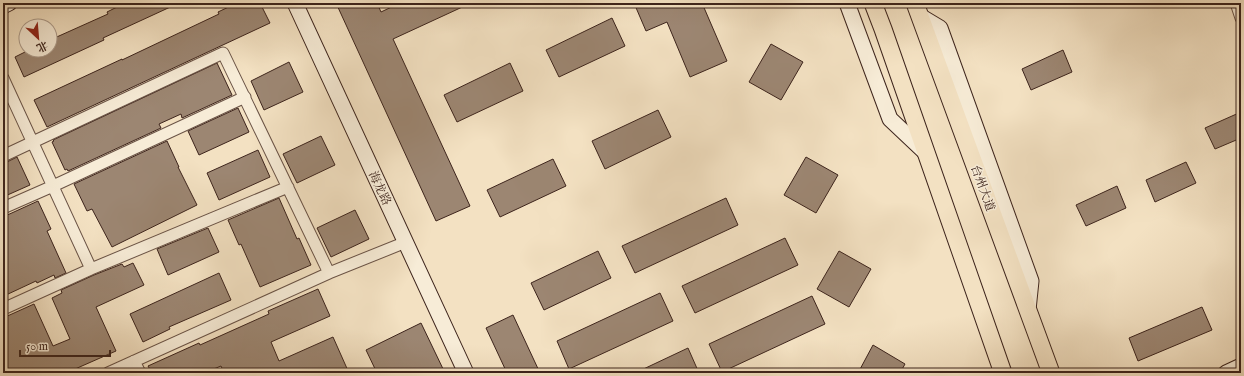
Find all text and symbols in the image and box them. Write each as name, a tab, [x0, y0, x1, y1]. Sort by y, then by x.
north arrow	[18, 18, 58, 58]
text: 北	[34, 37, 50, 55]
street label: 台州大道	[967, 163, 998, 213]
street label: 海龙路	[365, 169, 394, 208]
scale bar	[20, 332, 110, 358]
text: 50 m	[26, 339, 48, 354]

